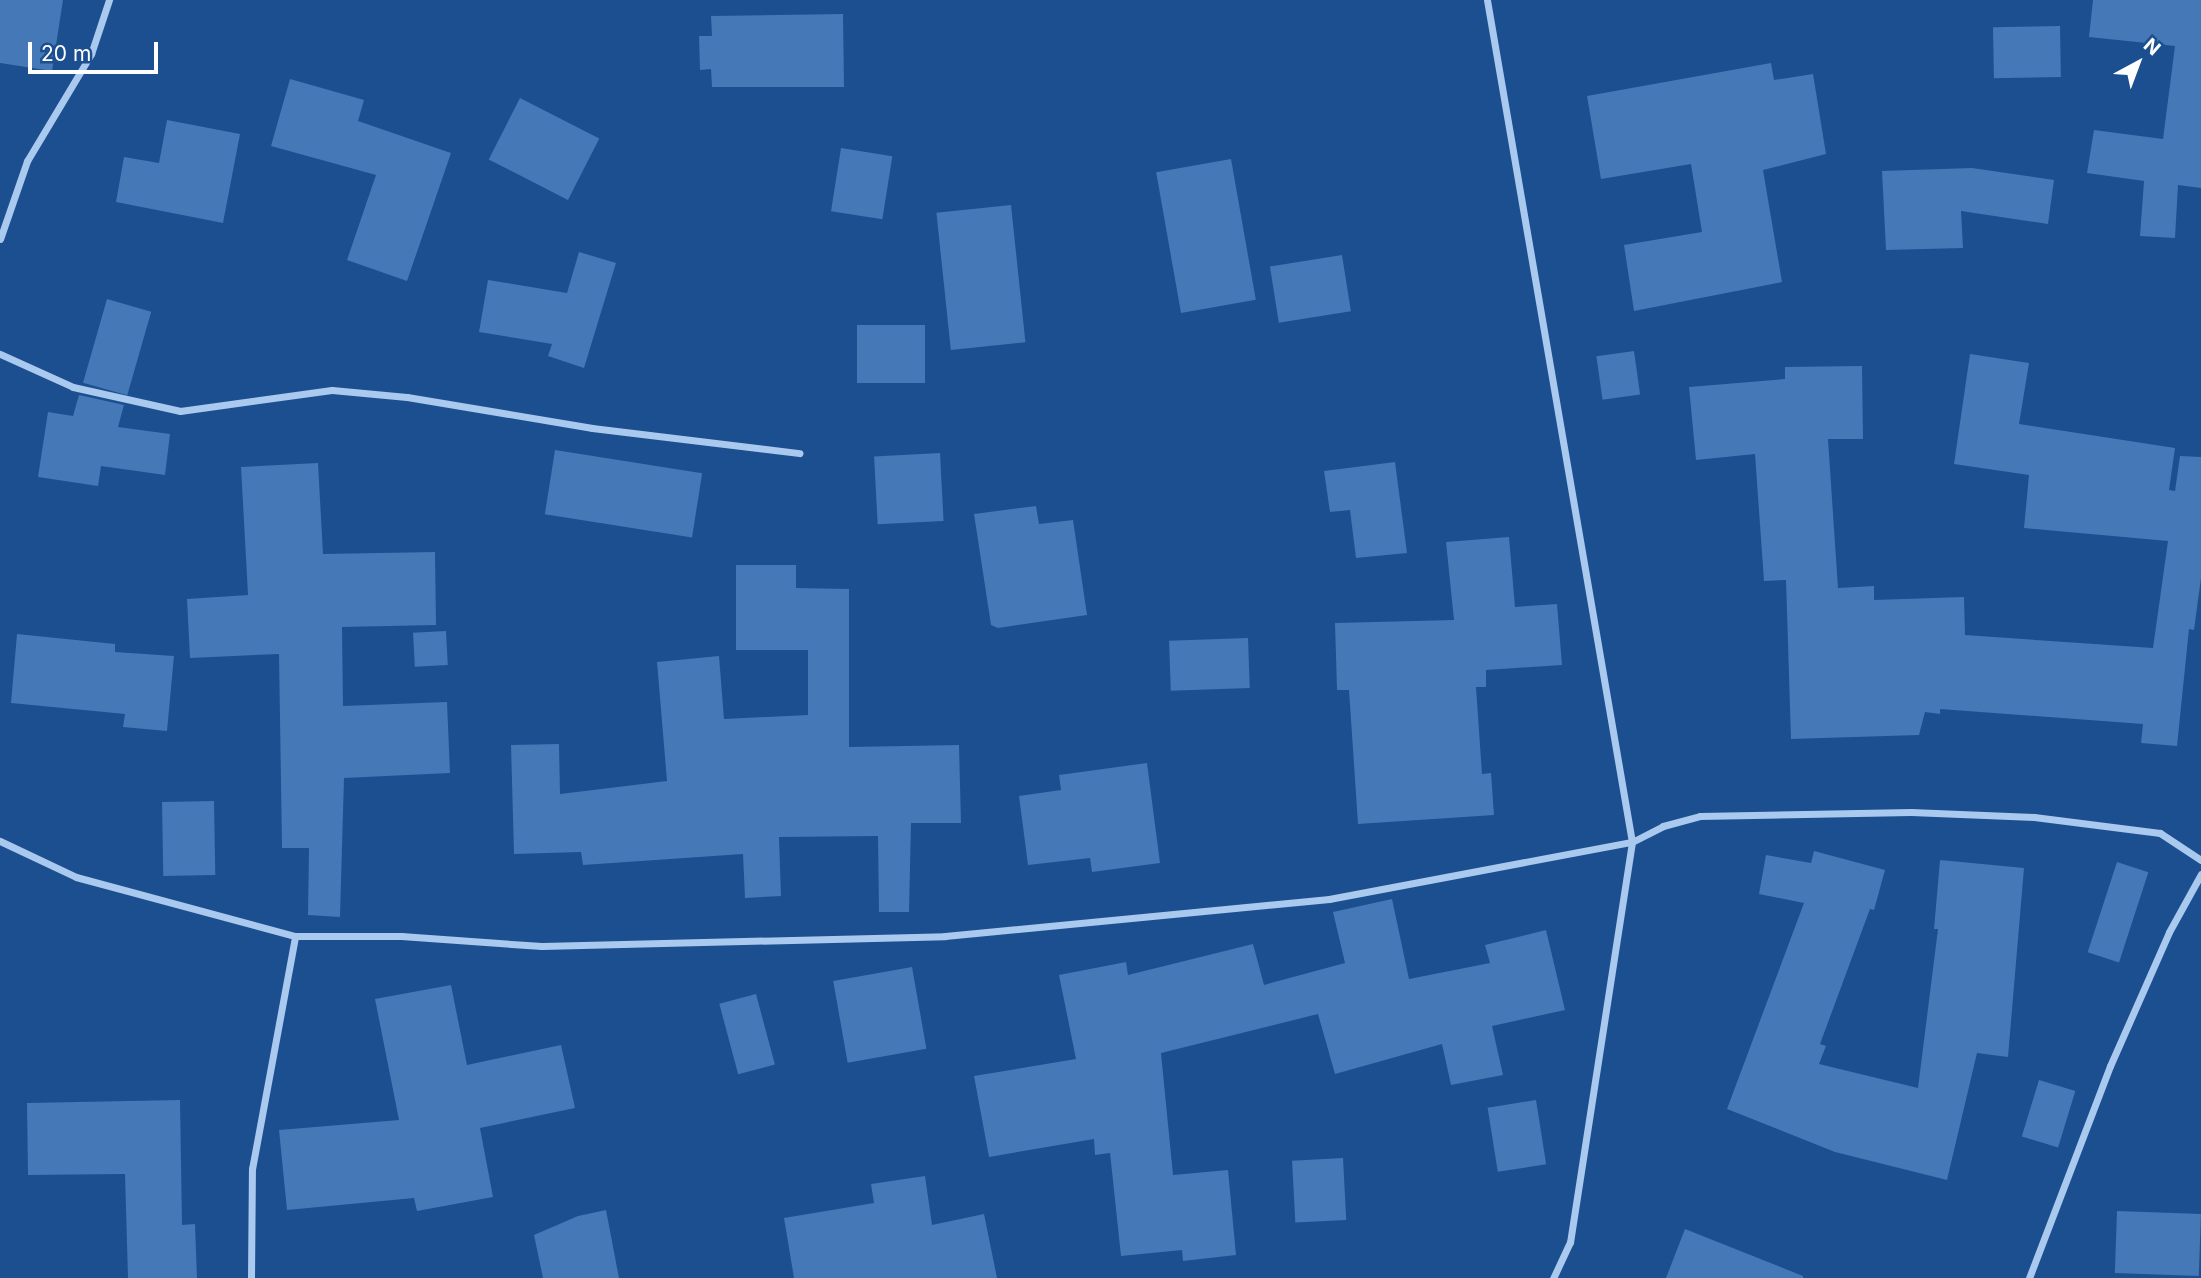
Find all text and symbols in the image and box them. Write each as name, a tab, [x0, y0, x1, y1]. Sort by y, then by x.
scale bar	[32, 28, 161, 72]
north arrow	[2103, 28, 2173, 98]
text: N	[2139, 33, 2165, 60]
text: 20 m	[41, 41, 91, 66]

